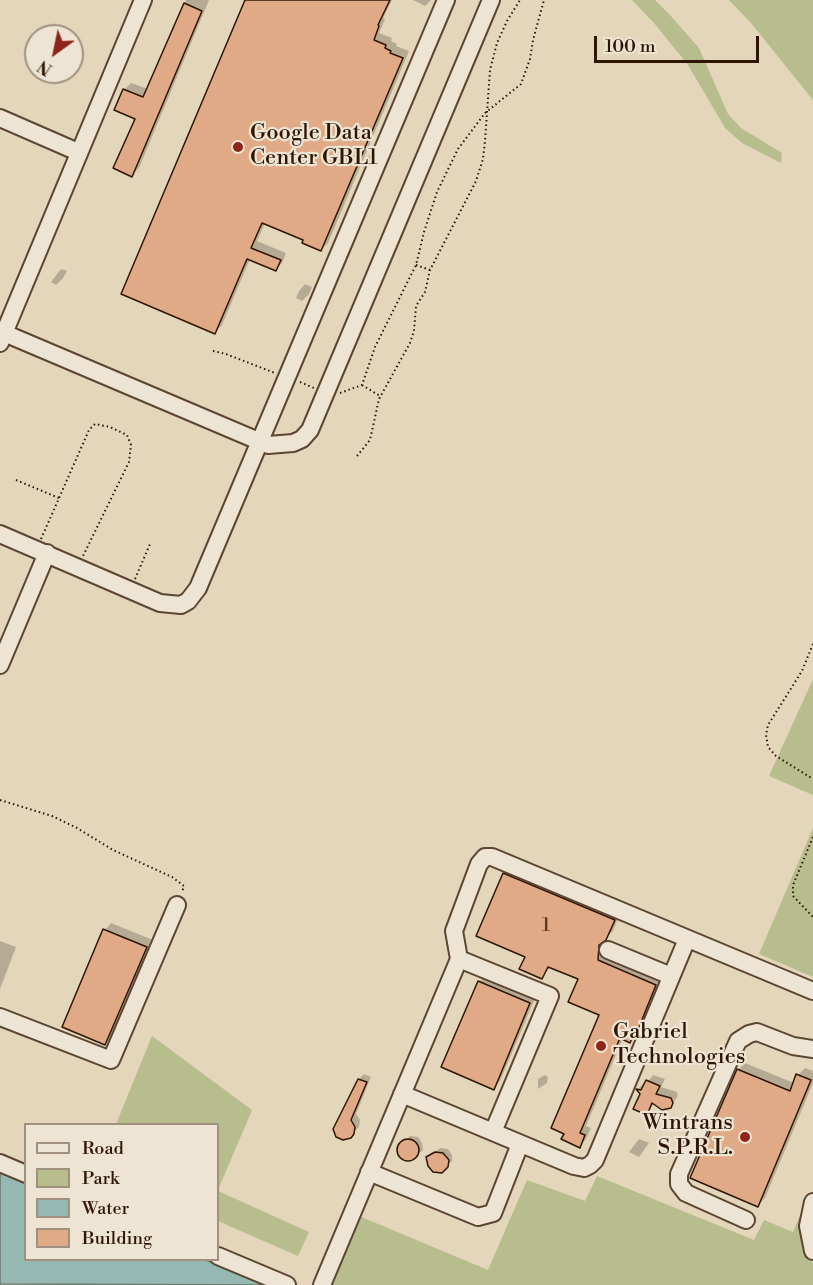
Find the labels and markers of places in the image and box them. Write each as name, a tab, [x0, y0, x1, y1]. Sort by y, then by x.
place label: Google Data Center GBL1	[250, 121, 378, 172]
marker: Google Data Center GBL1	[231, 140, 245, 154]
place label: Gabriel Technologies	[613, 1020, 745, 1072]
marker: Gabriel Technologies	[594, 1039, 608, 1053]
place label: Wintrans S.P.R.L.	[642, 1111, 733, 1162]
marker: Wintrans S.P.R.L.	[738, 1130, 752, 1144]

